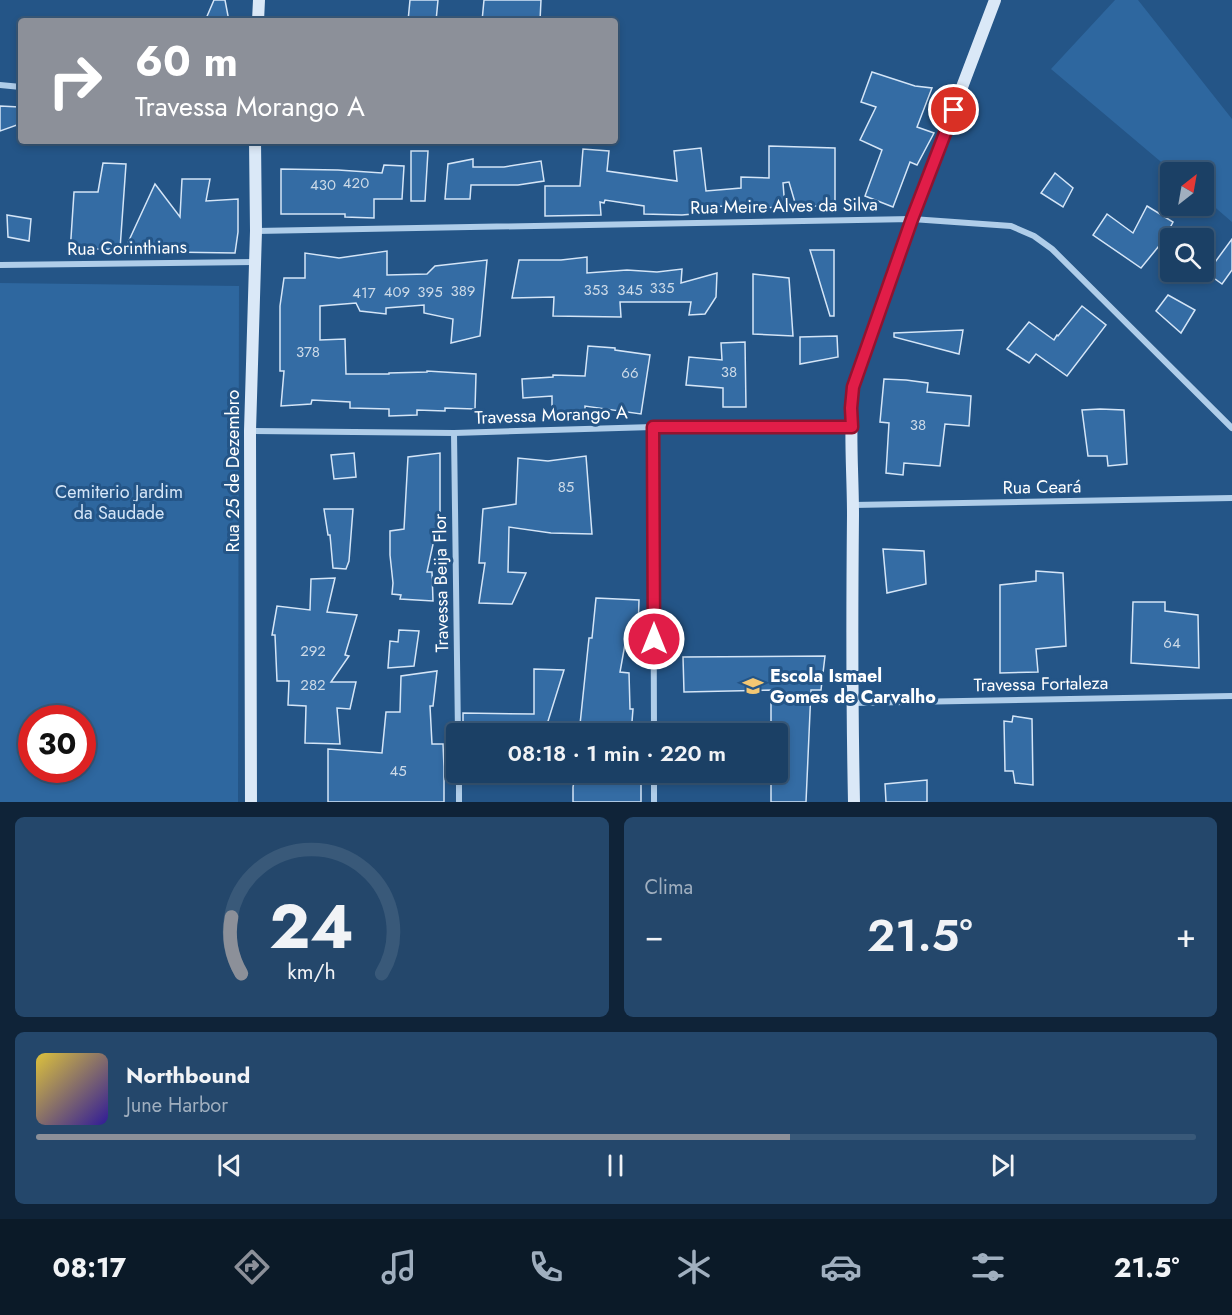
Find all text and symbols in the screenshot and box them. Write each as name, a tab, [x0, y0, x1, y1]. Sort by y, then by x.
text: 60 m	[135, 31, 238, 92]
icon: right	[36, 42, 114, 120]
pin	[928, 84, 979, 135]
text: Travessa Morango A	[135, 87, 365, 126]
icon: arrive	[937, 93, 970, 126]
north arrow	[1160, 162, 1214, 216]
map controls	[1160, 162, 1214, 282]
house number: 420	[343, 172, 369, 194]
house number: 430	[310, 174, 336, 196]
street label: Rua Meire Alves da Silva	[690, 191, 878, 221]
button: search	[1160, 228, 1214, 282]
street label: Rua Corinthians	[67, 234, 187, 262]
house number: 335	[650, 277, 674, 299]
house number: 353	[584, 279, 608, 301]
house number: 345	[617, 279, 643, 301]
house number: 389	[450, 280, 476, 302]
house number: 409	[384, 281, 410, 303]
house number: 395	[417, 281, 443, 303]
house number: 417	[352, 282, 376, 304]
house number: 378	[296, 341, 320, 363]
house number: 38	[721, 361, 737, 383]
house number: 66	[621, 362, 639, 384]
street label: Rua 25 de Dezembro	[220, 389, 246, 552]
street label: Travessa Morango A	[474, 399, 628, 431]
house number: 38	[910, 414, 926, 436]
street label: Rua Ceará	[1002, 473, 1082, 501]
house number: 85	[558, 476, 574, 498]
park label: Cemiterio Jardim da Saudade	[55, 479, 183, 526]
street label: Travessa Beija Flor	[427, 513, 455, 653]
position arrow	[622, 607, 686, 671]
house number: 64	[1163, 632, 1181, 654]
house number: 292	[300, 640, 326, 662]
place label: Escola Ismael Gomes de Carvalho	[770, 663, 936, 710]
street label: Travessa Fortaleza	[973, 670, 1109, 698]
house number: 282	[300, 674, 326, 696]
school or university icon: Escola Ismael Gomes de Carvalho	[741, 674, 765, 698]
speed limit sign: 30	[18, 705, 96, 783]
text: 08:18 · 1 min · 220 m	[508, 737, 726, 769]
house number: 45	[389, 760, 407, 782]
text: Clima	[645, 873, 693, 902]
text: 24	[270, 881, 354, 971]
text: 21.5°	[867, 903, 973, 968]
text: −	[645, 912, 664, 959]
text: +	[1176, 912, 1196, 959]
text: km/h	[288, 956, 336, 987]
text: Northbound	[126, 1059, 250, 1091]
text: June Harbor	[126, 1091, 228, 1120]
icon: previous	[213, 1149, 246, 1182]
icon: pause	[599, 1149, 632, 1182]
icon: next	[986, 1149, 1019, 1182]
icon: directions	[231, 1246, 273, 1288]
icon: music	[378, 1246, 420, 1288]
icon: phone	[525, 1246, 567, 1288]
icon: climate	[673, 1246, 715, 1288]
icon: car	[820, 1246, 862, 1288]
icon: filters	[967, 1246, 1009, 1288]
text: 08:17	[53, 1248, 126, 1287]
text: 21.5°	[1114, 1248, 1179, 1287]

